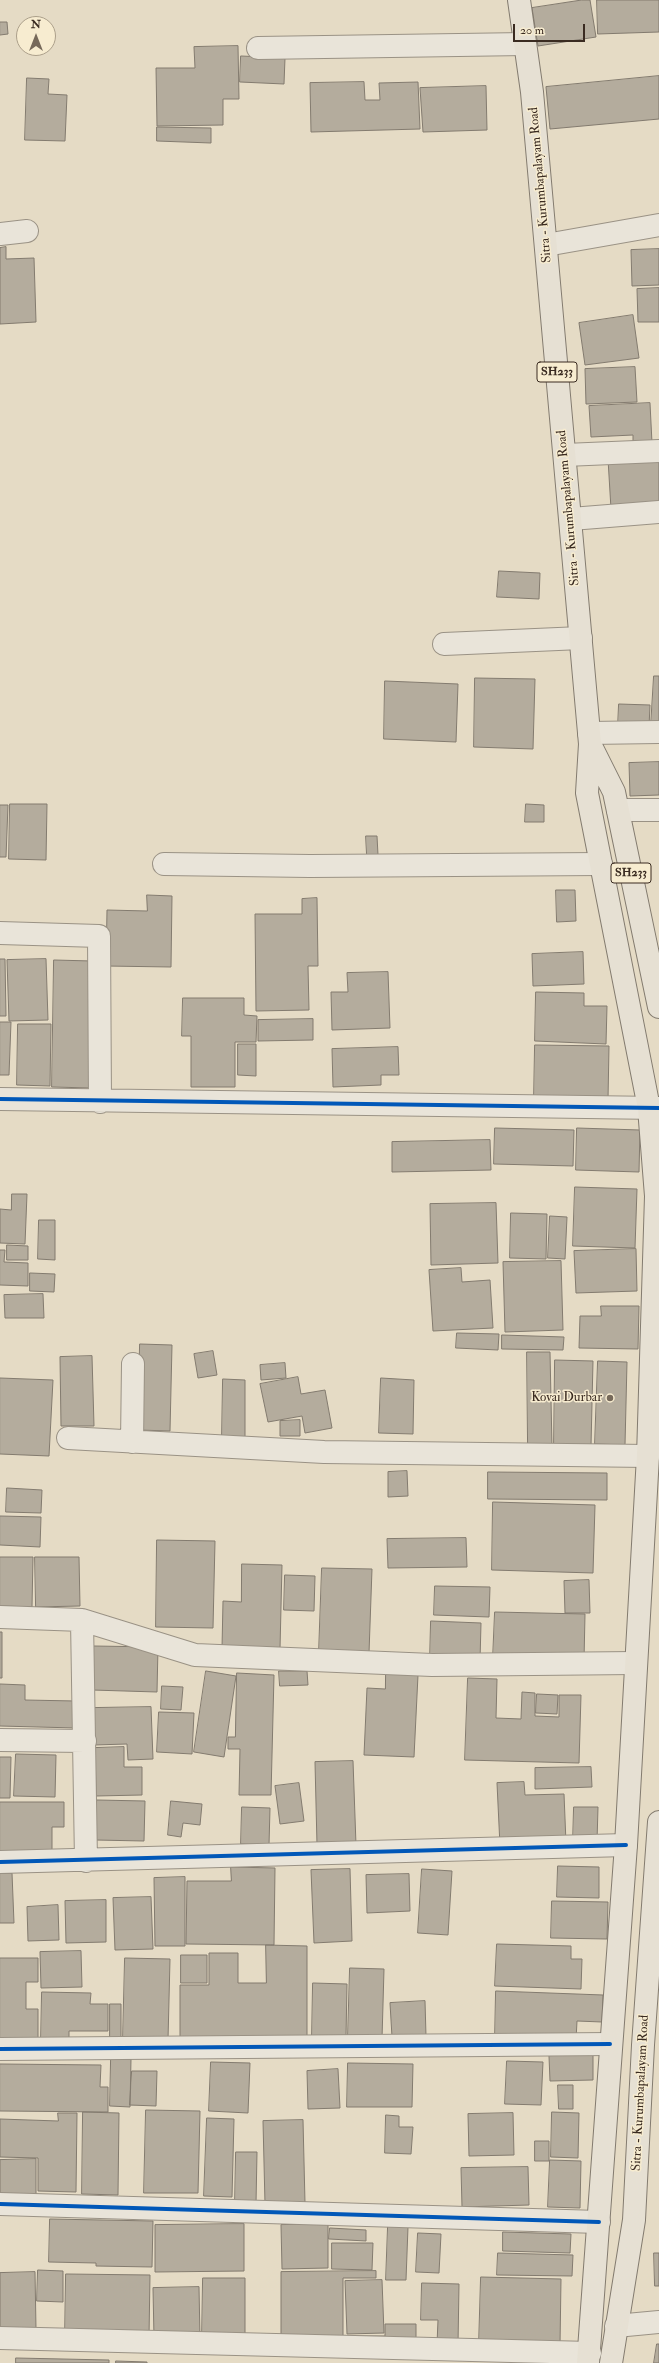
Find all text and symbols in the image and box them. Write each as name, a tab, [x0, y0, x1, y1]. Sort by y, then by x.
north arrow	[16, 16, 56, 56]
scale bar	[515, 16, 587, 42]
text: N	[31, 18, 41, 31]
text: 20 m	[520, 23, 544, 38]
street label: Sitra - Kurumbapalayam Road	[526, 106, 556, 264]
road number: SH233	[537, 362, 577, 382]
street label: Sitra - Kurumbapalayam Road	[554, 429, 584, 587]
road number: SH233	[611, 863, 651, 883]
place label: Kovai Durbar	[531, 1390, 602, 1406]
marker: Kovai Durbar	[605, 1393, 615, 1403]
street label: Sitra - Kurumbapalayam Road	[629, 2015, 653, 2171]

